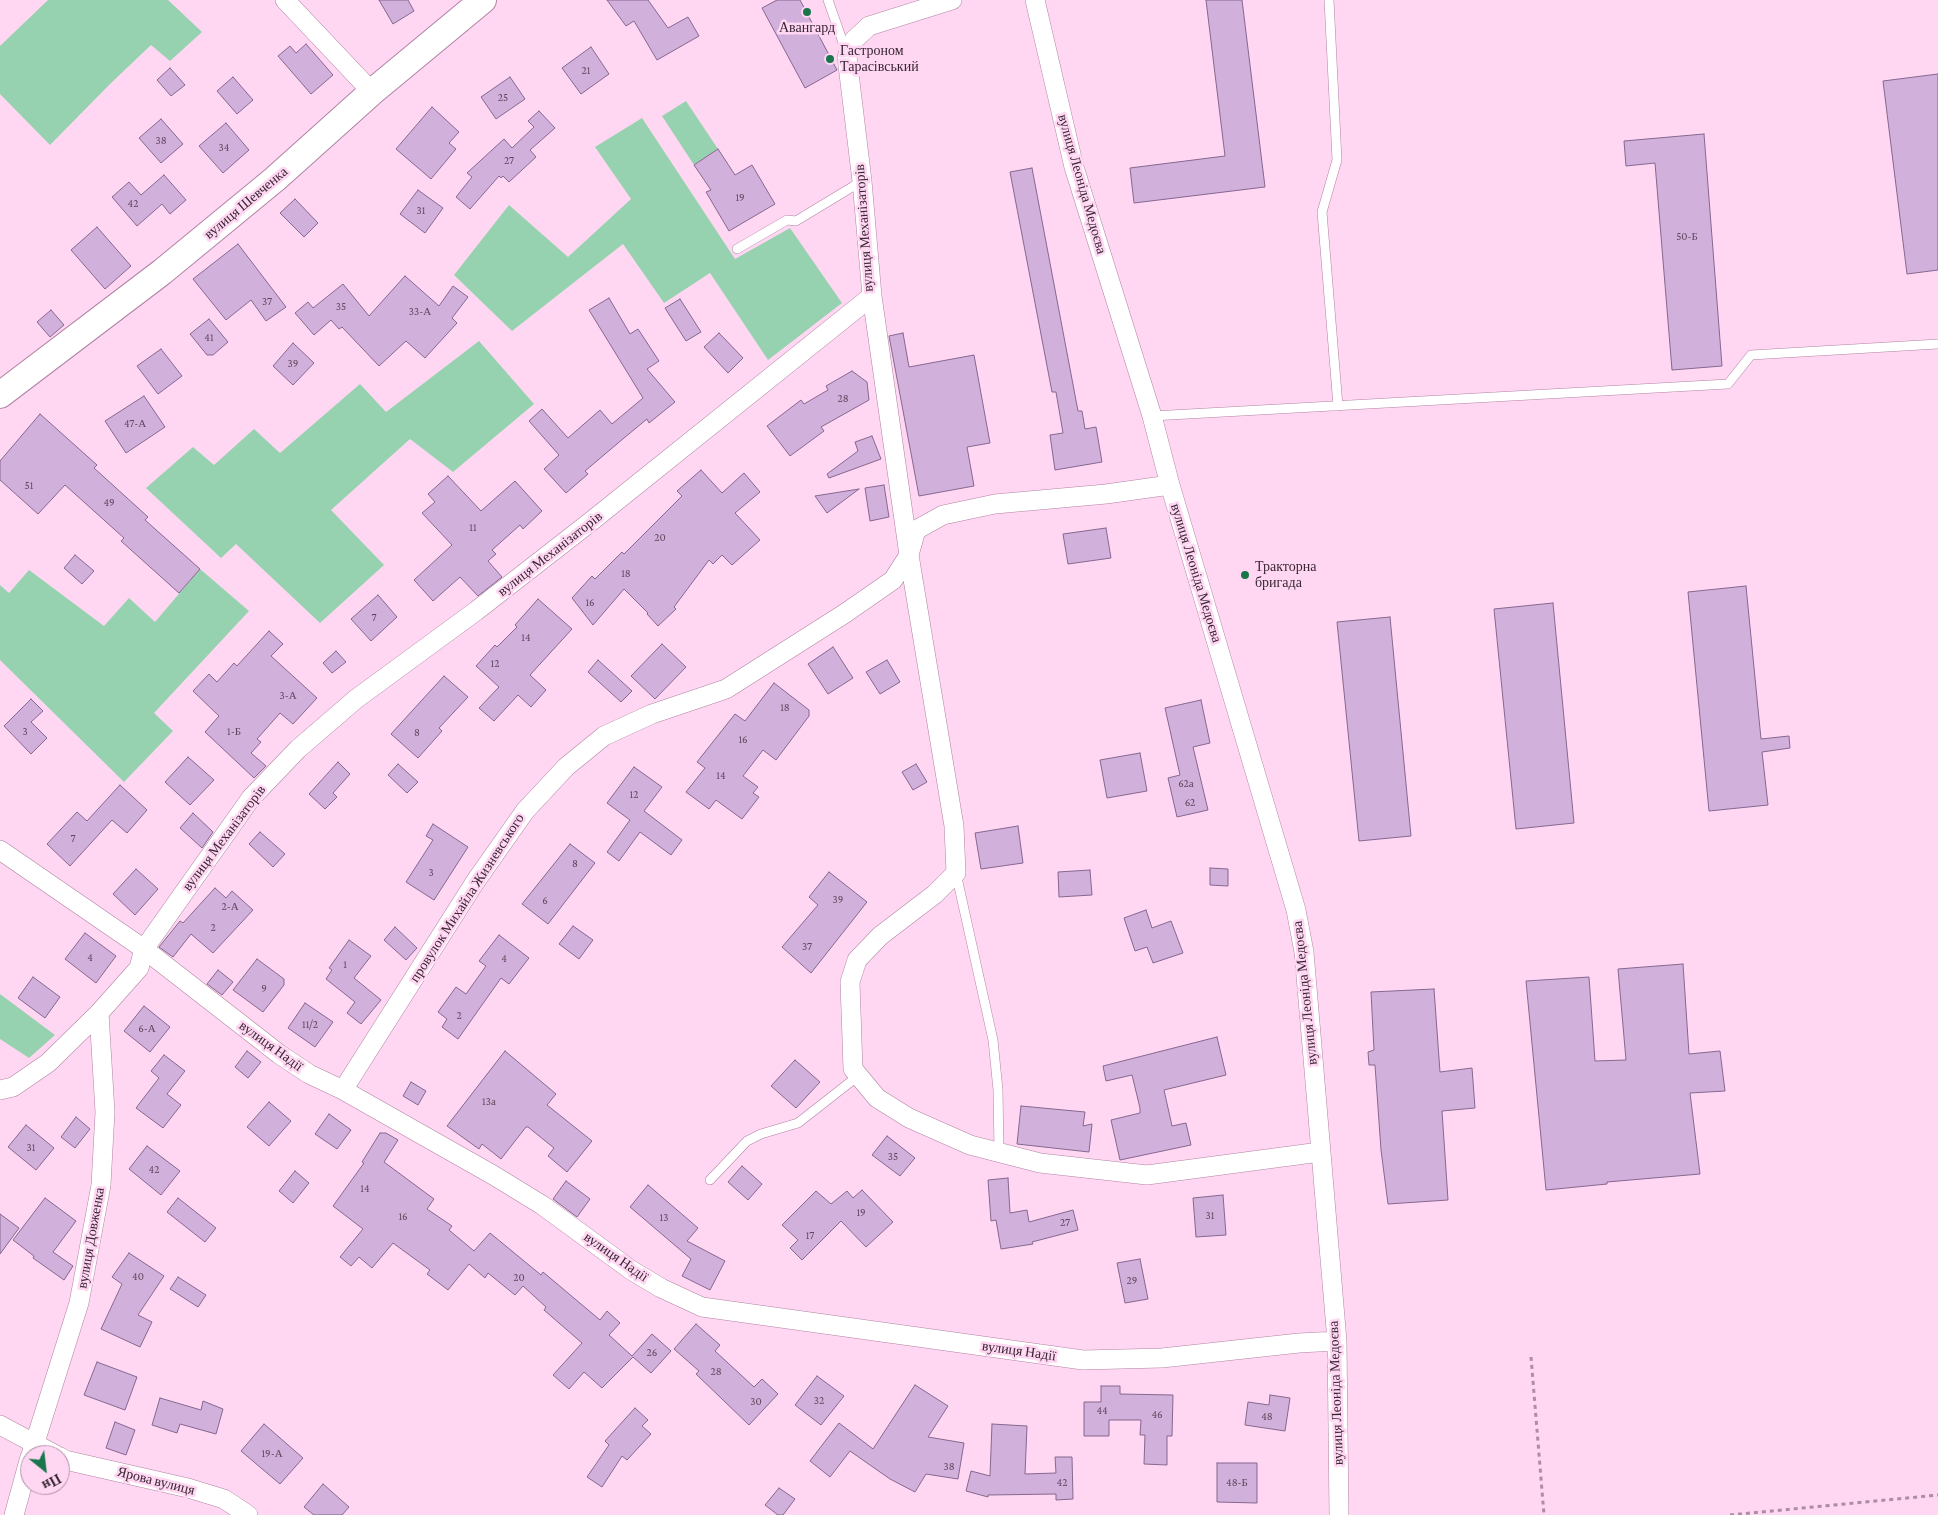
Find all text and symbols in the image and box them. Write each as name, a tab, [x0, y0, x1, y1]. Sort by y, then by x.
marker: Авангард	[801, 6, 813, 18]
place label: Авангард	[779, 20, 835, 36]
place label: Гастроном Тарасівський	[840, 43, 919, 75]
marker: Гастроном Тарасівський	[824, 53, 836, 65]
house number: 21	[582, 64, 590, 78]
house number: 25	[498, 91, 508, 105]
street label: вулиця Леоніда Медоєва	[1054, 112, 1110, 256]
house number: 38	[155, 134, 167, 148]
house number: 34	[219, 141, 229, 155]
house number: 27	[504, 154, 514, 168]
street label: вулиця Шевченка	[201, 163, 291, 243]
street label: вулиця Механізаторів	[851, 164, 877, 292]
house number: 19	[735, 191, 745, 205]
house number: 42	[128, 197, 138, 211]
house number: 31	[417, 204, 425, 218]
house number: 50-Б	[1676, 230, 1698, 244]
house number: 37	[262, 295, 272, 309]
house number: 35	[336, 300, 346, 314]
house number: 33-А	[409, 305, 431, 319]
house number: 41	[204, 331, 214, 345]
house number: 39	[288, 357, 298, 371]
house number: 28	[837, 392, 849, 406]
house number: 47-А	[124, 417, 146, 431]
house number: 51	[25, 479, 33, 493]
house number: 49	[103, 496, 115, 510]
street label: вулиця Леоніда Медоєва	[1167, 501, 1225, 645]
street label: вулиця Механізаторів	[494, 508, 606, 600]
house number: 11	[469, 521, 477, 535]
house number: 20	[654, 531, 666, 545]
place label: Тракторна бригада	[1255, 559, 1316, 592]
house number: 18	[621, 567, 631, 581]
marker: Тракторна бригада	[1239, 569, 1251, 581]
house number: 16	[585, 596, 595, 610]
house number: 7	[371, 611, 377, 625]
house number: 14	[521, 631, 531, 645]
house number: 12	[491, 657, 499, 671]
house number: 3-А	[279, 689, 297, 703]
house number: 18	[780, 701, 790, 715]
house number: 3	[22, 725, 28, 739]
house number: 1-Б	[227, 725, 241, 739]
house number: 8	[414, 726, 420, 740]
house number: 16	[738, 733, 748, 747]
house number: 14	[716, 769, 726, 783]
house number: 62а	[1178, 777, 1194, 791]
street label: вулиця Механізаторів	[179, 782, 269, 894]
house number: 12	[630, 788, 638, 802]
house number: 62	[1185, 796, 1195, 810]
street label: провулок Михайла Жизневського	[406, 811, 528, 985]
house number: 7	[70, 832, 76, 846]
house number: 8	[572, 857, 578, 871]
house number: 3	[428, 866, 434, 880]
house number: 39	[833, 893, 843, 907]
house number: 6	[542, 894, 548, 908]
house number: 2-А	[221, 900, 239, 914]
street label: вулиця Леоніда Медоєва	[1289, 920, 1321, 1066]
house number: 2	[210, 921, 216, 935]
house number: 37	[802, 940, 812, 954]
house number: 4	[87, 951, 93, 965]
house number: 4	[501, 952, 507, 966]
house number: 1	[343, 958, 347, 972]
house number: 9	[261, 982, 267, 996]
house number: 2	[456, 1009, 462, 1023]
street label: вулиця Надії	[236, 1017, 306, 1075]
house number: 11/2	[302, 1018, 318, 1032]
house number: 6-А	[138, 1022, 156, 1036]
house number: 13а	[482, 1095, 496, 1109]
house number: 31	[27, 1141, 35, 1155]
house number: 35	[888, 1150, 898, 1164]
house number: 42	[149, 1163, 159, 1177]
house number: 14	[360, 1182, 370, 1196]
street label: вулиця Довженка	[74, 1186, 108, 1290]
house number: 19	[856, 1206, 866, 1220]
house number: 31	[1206, 1209, 1214, 1223]
house number: 16	[398, 1210, 408, 1224]
house number: 13	[660, 1211, 668, 1225]
house number: 27	[1060, 1216, 1070, 1230]
street label: вулиця Надії	[581, 1229, 651, 1285]
house number: 17	[806, 1229, 814, 1243]
house number: 40	[132, 1270, 144, 1284]
house number: 20	[513, 1271, 525, 1285]
house number: 29	[1127, 1274, 1137, 1288]
street label: вулиця Леоніда Медоєва	[1325, 1320, 1347, 1466]
street label: вулиця Надії	[981, 1337, 1057, 1365]
house number: 26	[647, 1346, 657, 1360]
house number: 28	[710, 1365, 722, 1379]
house number: 32	[814, 1394, 824, 1408]
house number: 30	[750, 1395, 762, 1409]
house number: 44	[1096, 1404, 1108, 1418]
house number: 46	[1151, 1408, 1163, 1422]
house number: 48	[1261, 1410, 1273, 1424]
north arrow	[20, 1445, 70, 1495]
house number: 19-А	[261, 1447, 283, 1461]
house number: 38	[943, 1460, 955, 1474]
street label: Ярова вулиця	[115, 1463, 197, 1499]
text: Пн	[40, 1471, 64, 1494]
house number: 42	[1057, 1476, 1067, 1490]
house number: 48-Б	[1226, 1476, 1248, 1490]

